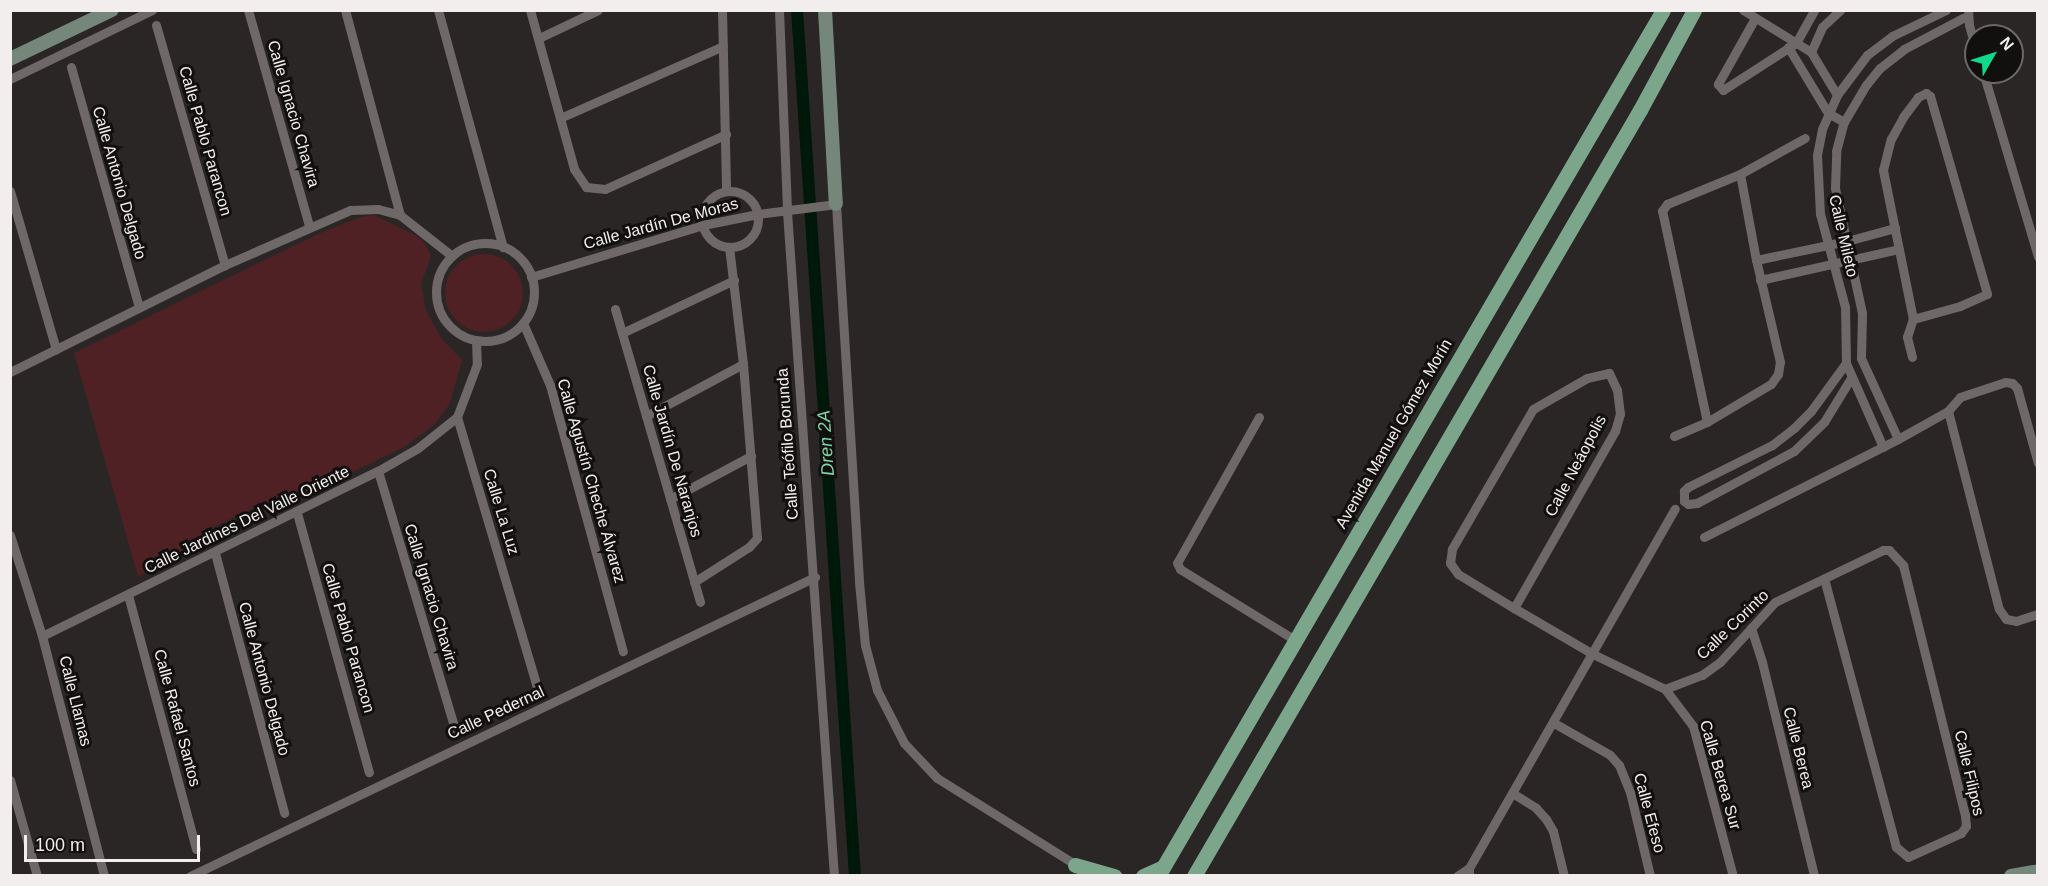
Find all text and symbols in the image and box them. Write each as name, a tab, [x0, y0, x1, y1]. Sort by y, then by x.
north arrow	[1964, 24, 2024, 84]
text: N	[1997, 34, 2017, 53]
street label: Calle Ignacio Chavira	[263, 38, 323, 190]
street label: Calle Pablo Parancon	[174, 64, 236, 218]
street label: Calle Antonio Delgado	[88, 104, 150, 262]
street label: Calle Mileto	[1824, 193, 1862, 279]
street label: Calle Jardín De Moras	[582, 194, 740, 254]
street label: Avenida Manuel Gómez Morín	[1332, 336, 1456, 532]
street label: Calle Jardín De Naranjos	[638, 362, 706, 540]
street label: Calle Teófilo Borunda	[773, 367, 803, 521]
street label: Calle Agustín Cheche Álvarez	[552, 376, 630, 586]
water label: Dren 2A	[813, 409, 839, 477]
street label: Calle Neáopolis	[1541, 412, 1611, 520]
street label: Calle Jardines Del Valle Oriente	[141, 462, 353, 578]
street label: Calle La Luz	[479, 467, 523, 557]
street label: Calle Ignacio Chavira	[400, 521, 462, 673]
street label: Calle Pablo Parancon	[317, 561, 379, 715]
street label: Calle Corinto	[1693, 586, 1773, 664]
street label: Calle Antonio Delgado	[234, 600, 294, 758]
street label: Calle Rafael Santos	[149, 647, 205, 789]
street label: Calle Llamas	[54, 654, 96, 748]
street label: Calle Pedernal	[444, 682, 548, 744]
street label: Calle Berea	[1779, 705, 1817, 791]
street label: Calle Berea Sur	[1695, 718, 1745, 832]
street label: Calle Filipos	[1950, 728, 1988, 818]
street label: Calle Efeso	[1629, 771, 1669, 855]
scale bar	[27, 823, 202, 861]
text: 100 m	[35, 835, 85, 855]

